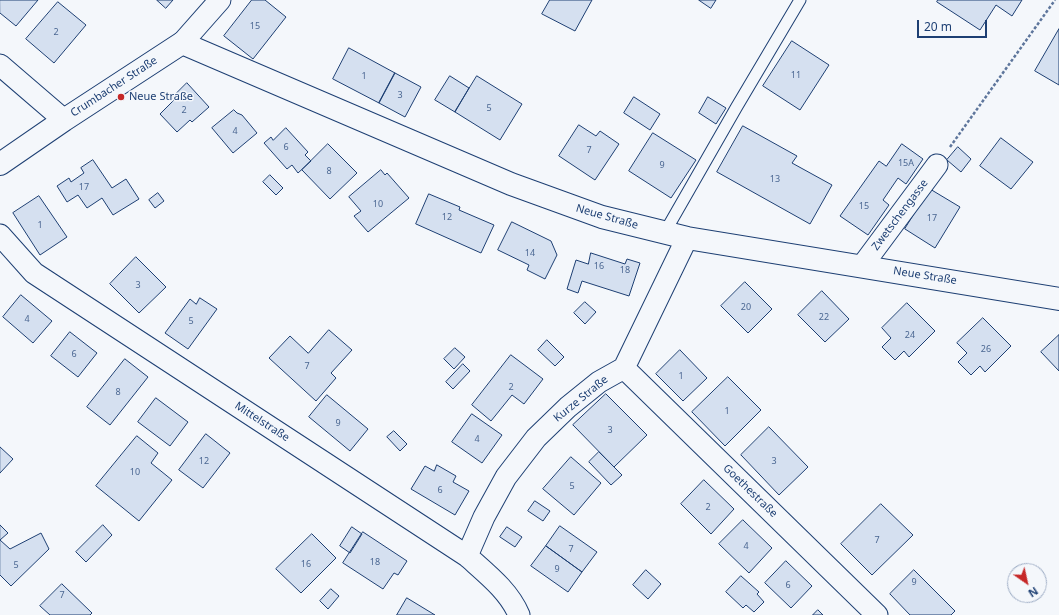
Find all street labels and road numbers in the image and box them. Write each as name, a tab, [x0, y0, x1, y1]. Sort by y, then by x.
street label: Crumbacher Straße	[68, 54, 160, 120]
street label: Zwetschengasse	[869, 177, 931, 253]
street label: Neue Straße	[574, 202, 640, 232]
street label: Neue Straße	[892, 264, 958, 288]
street label: Kurze Straße	[551, 373, 611, 425]
street label: Mittelstraße	[232, 399, 292, 445]
street label: Goethestraße	[720, 462, 780, 520]

